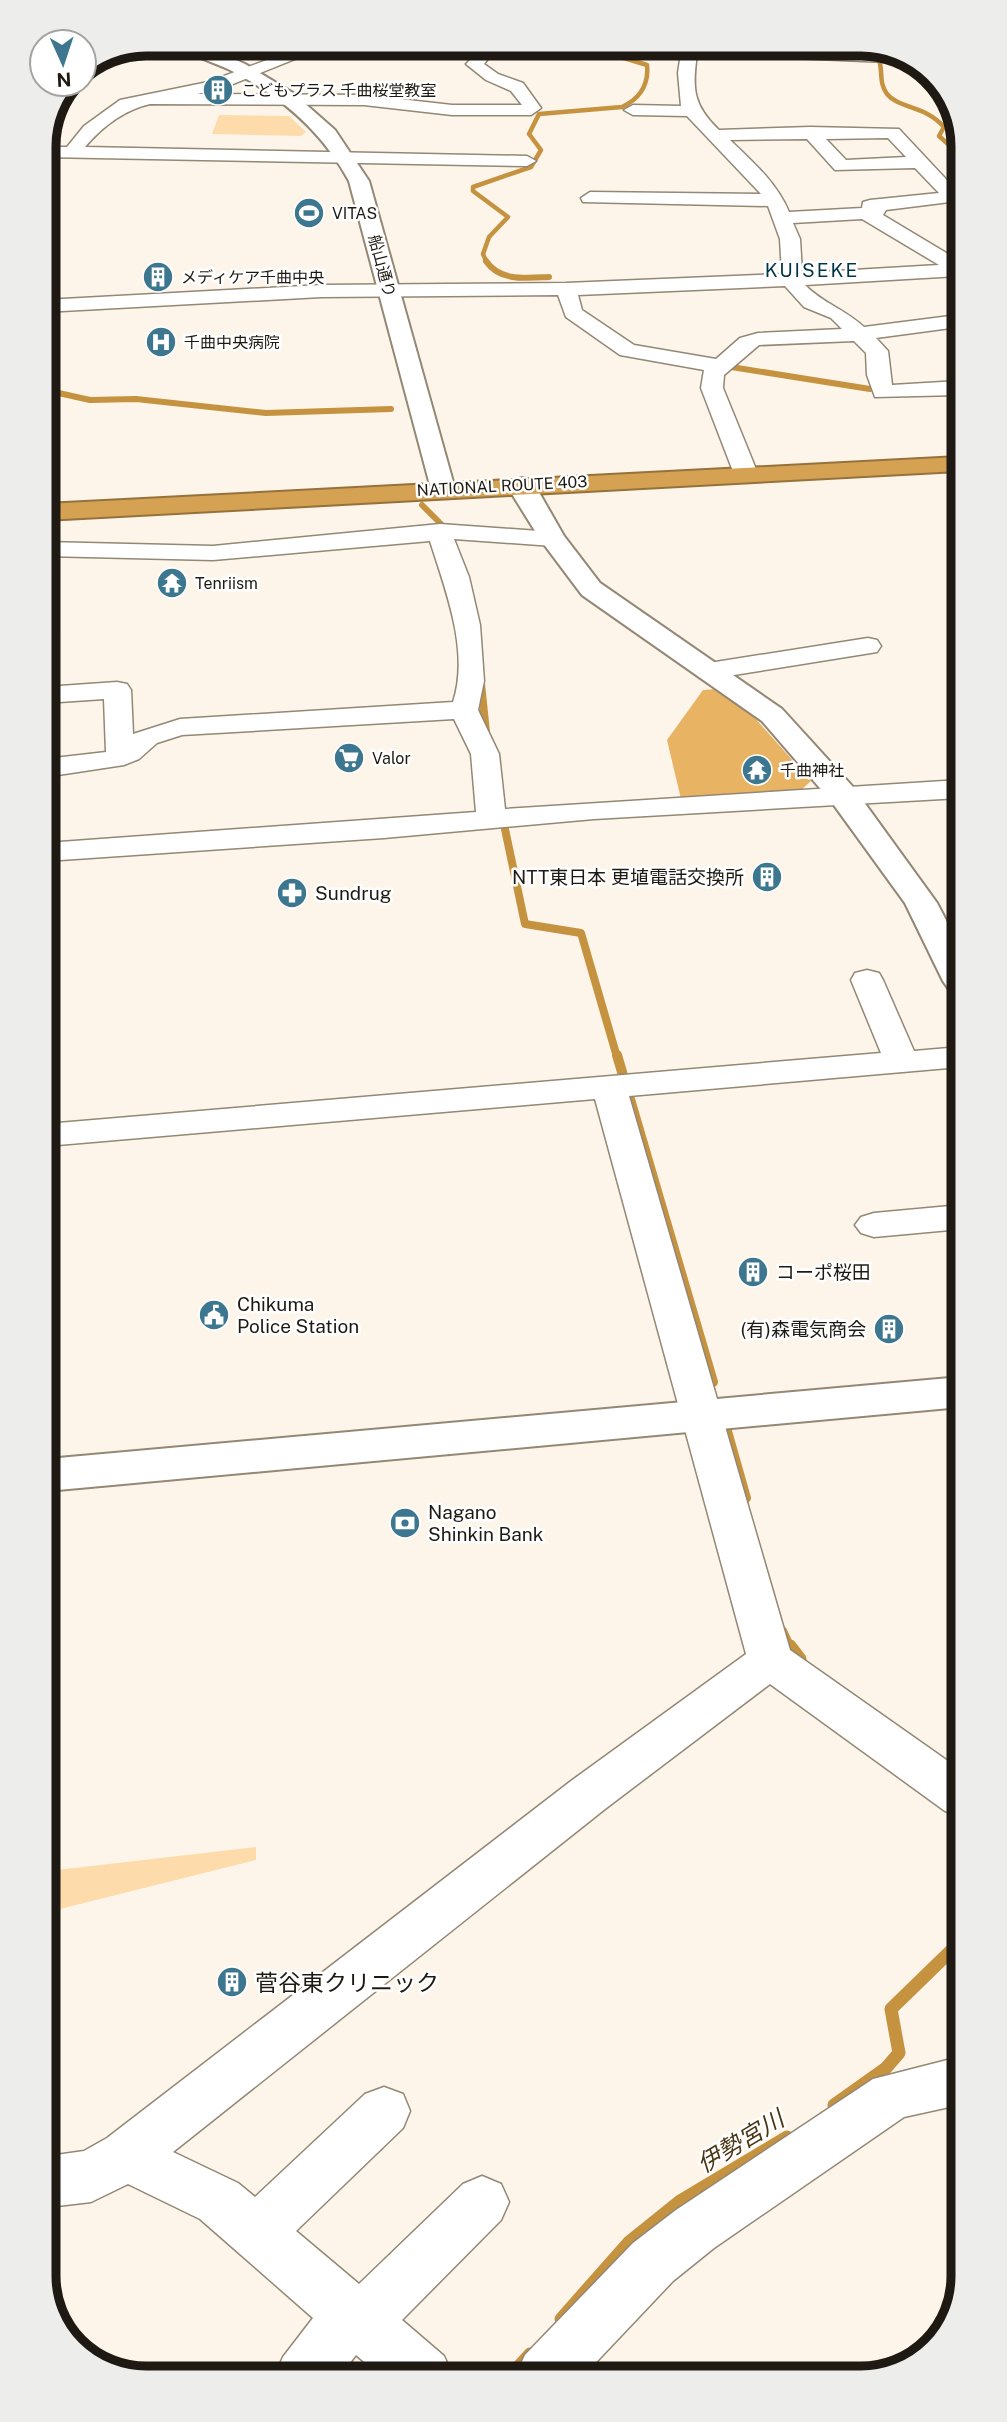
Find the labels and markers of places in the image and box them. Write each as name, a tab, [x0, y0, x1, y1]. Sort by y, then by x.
building icon: こどもプラス 千曲桜堂教室	[201, 73, 235, 107]
place label: こどもプラス 千曲桜堂教室	[241, 81, 437, 100]
sports icon: VITAS	[292, 196, 326, 230]
place label: VITAS	[332, 204, 377, 223]
building icon: メディケア千曲中央	[141, 260, 175, 294]
place label: メディケア千曲中央	[181, 268, 324, 287]
hospital icon: 千曲中央病院	[144, 325, 178, 359]
place label: 千曲中央病院	[184, 333, 280, 352]
temple icon: Tenriism	[155, 566, 189, 600]
place label: Tenriism	[195, 574, 258, 593]
supermarket icon: Valor	[332, 741, 366, 775]
place label: Valor	[372, 749, 411, 768]
temple icon: 千曲神社	[740, 753, 774, 787]
place label: 千曲神社	[780, 761, 844, 780]
building icon: NTT東日本 更埴電話交換所	[750, 860, 784, 894]
place label: NTT東日本 更埴電話交換所	[512, 866, 744, 888]
pharmacy icon: Sundrug	[275, 876, 309, 910]
place label: Sundrug	[315, 882, 392, 904]
building icon: コーポ桜田	[736, 1255, 770, 1289]
place label: コーポ桜田	[776, 1261, 871, 1283]
place label: Chikuma Police Station	[237, 1293, 359, 1337]
public building icon: Chikuma Police Station	[197, 1298, 231, 1332]
building icon: (有)森電気商会	[872, 1312, 906, 1346]
place label: (有)森電気商会	[740, 1318, 866, 1340]
place label: Nagano Shinkin Bank	[428, 1501, 544, 1545]
bank icon: Nagano Shinkin Bank	[388, 1506, 422, 1540]
building icon: 菅谷東クリニック	[215, 1965, 249, 1999]
place label: 菅谷東クリニック	[255, 1969, 439, 1996]

